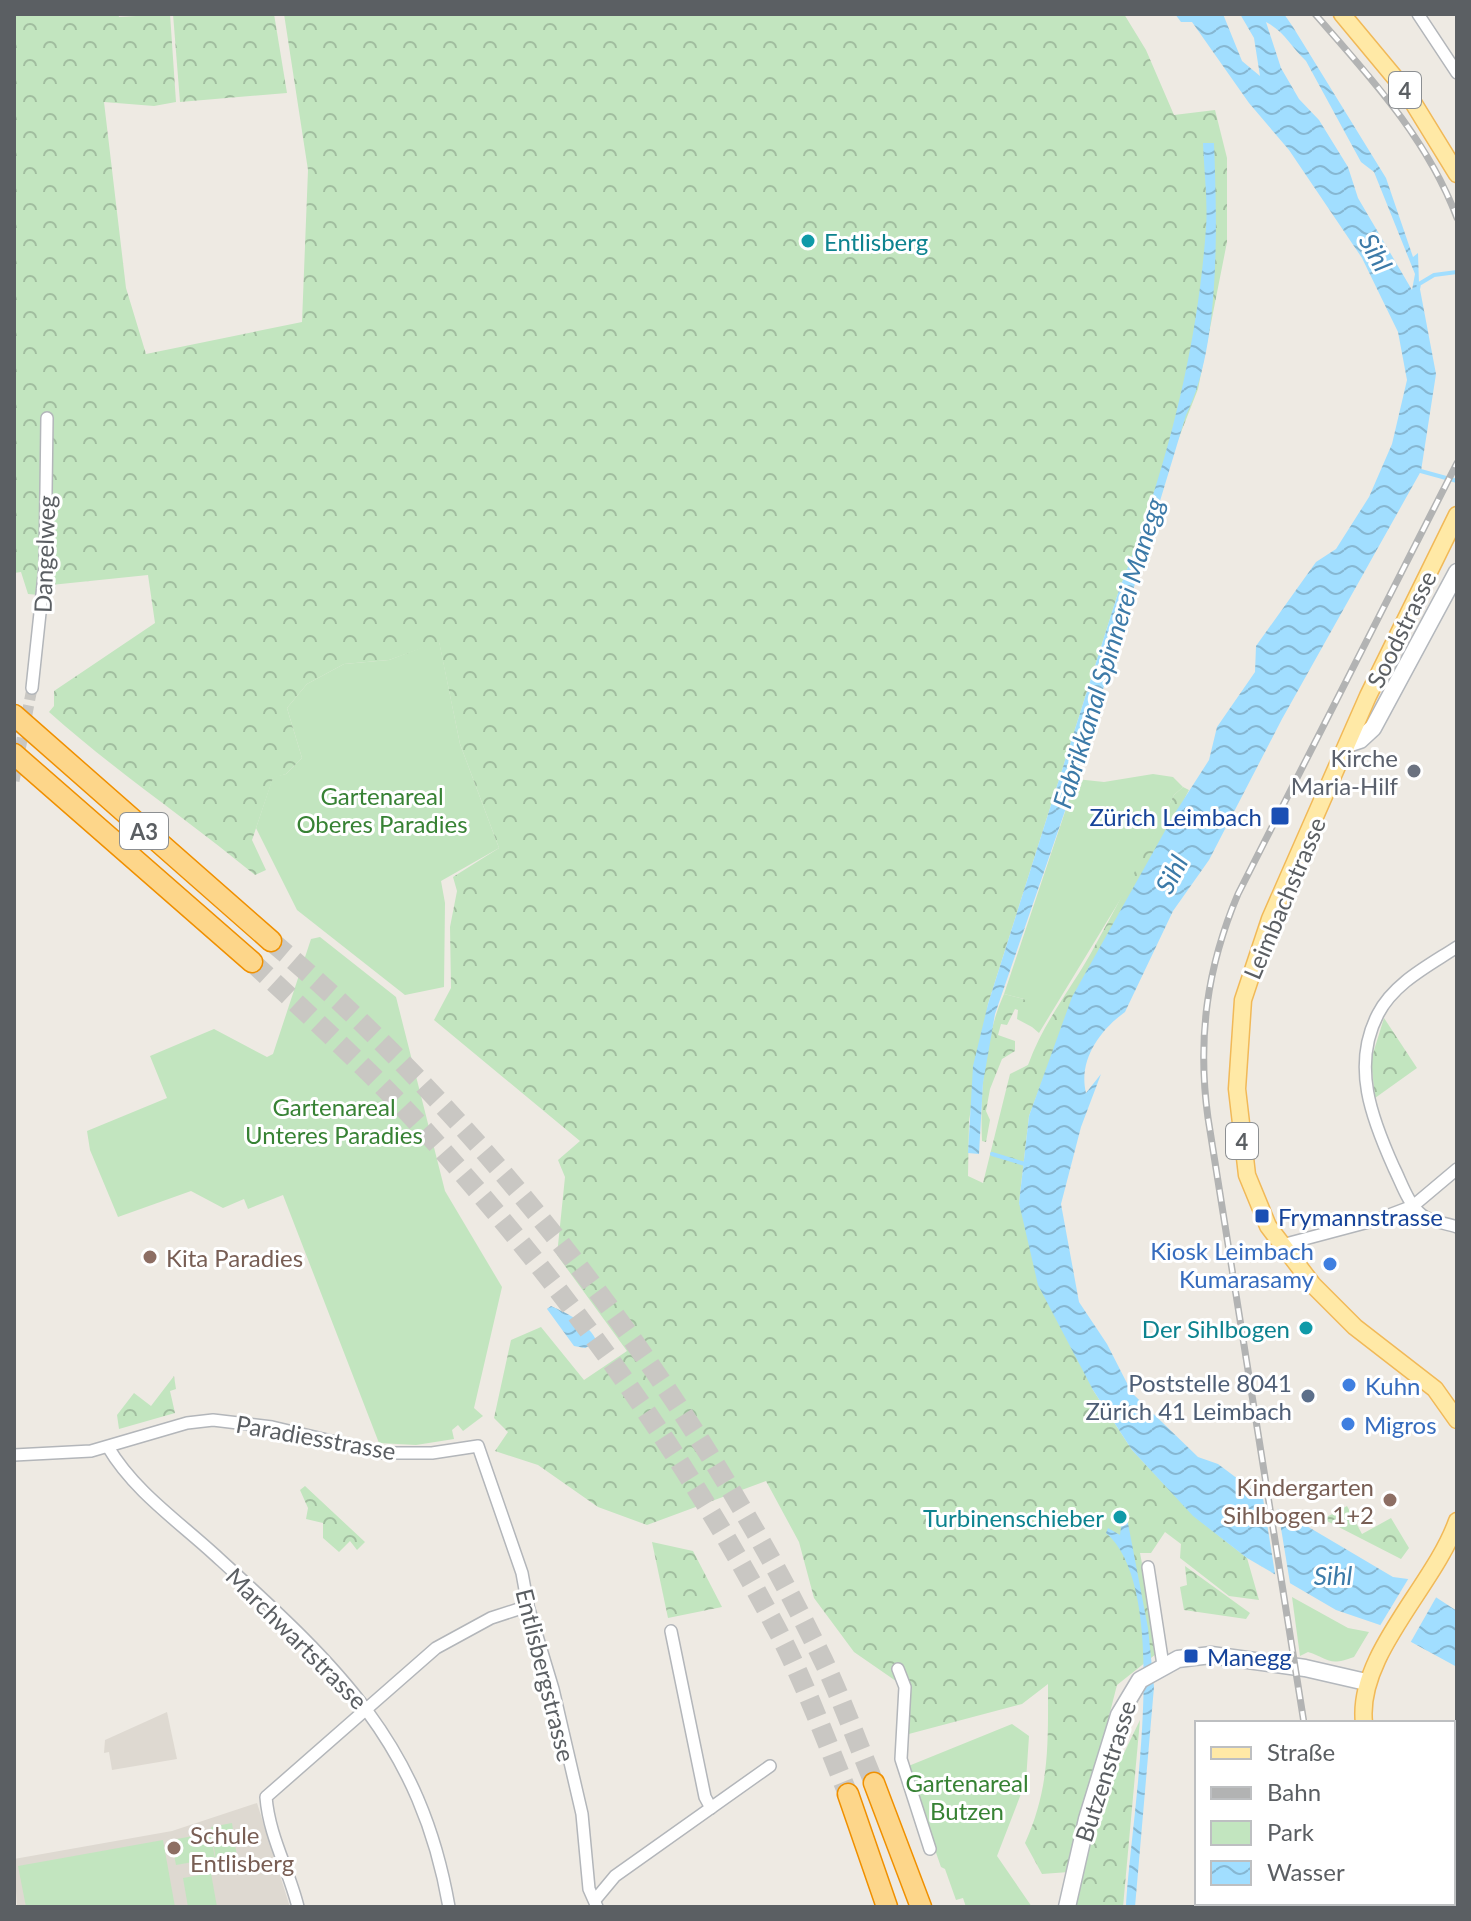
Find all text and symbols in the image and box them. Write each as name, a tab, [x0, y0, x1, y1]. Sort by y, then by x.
road number: 4	[1389, 72, 1421, 108]
place label: Entlisberg	[824, 227, 928, 256]
water label: Sihl	[1353, 227, 1399, 277]
marker: Entlisberg	[799, 232, 817, 250]
water label: Fabrikkanal Spinnerei Manegg	[1046, 494, 1171, 812]
street label: Dangelweg	[27, 495, 61, 613]
street label: Soodstrasse	[1360, 566, 1442, 692]
place label: Kirche Maria-Hilf	[1291, 743, 1399, 800]
marker: Kirche Maria-Hilf	[1405, 762, 1423, 780]
park label: Gartenareal Oberes Paradies	[296, 781, 468, 838]
place label: Zürich Leimbach	[1089, 802, 1262, 831]
marker: Zürich Leimbach	[1269, 805, 1291, 827]
road number: A3	[120, 813, 168, 849]
street label: Leimbachstrasse	[1237, 813, 1331, 983]
water label: Sihl	[1148, 849, 1194, 899]
park label: Gartenareal Unteres Paradies	[245, 1092, 423, 1149]
road number: 4	[1226, 1123, 1258, 1159]
place label: Frymannstrasse	[1278, 1202, 1443, 1231]
marker: Frymannstrasse	[1253, 1207, 1271, 1225]
place label: Kiosk Leimbach Kumarasamy	[1150, 1236, 1315, 1293]
place label: Kita Paradies	[166, 1243, 303, 1272]
marker: Kita Paradies	[141, 1248, 159, 1266]
marker: Kiosk Leimbach Kumarasamy	[1321, 1255, 1339, 1273]
place label: Der Sihlbogen	[1142, 1314, 1290, 1343]
marker: Der Sihlbogen	[1297, 1319, 1315, 1337]
place label: Poststelle 8041 Zürich 41 Leimbach	[1085, 1368, 1292, 1425]
place label: Kuhn	[1365, 1371, 1420, 1400]
marker: Kuhn	[1340, 1376, 1358, 1394]
marker: Poststelle 8041 Zürich 41 Leimbach	[1299, 1387, 1317, 1405]
street label: Paradiesstrasse	[234, 1409, 398, 1465]
place label: Migros	[1364, 1410, 1437, 1439]
marker: Migros	[1339, 1415, 1357, 1433]
place label: Kindergarten Sihlbogen 1+2	[1223, 1472, 1374, 1529]
marker: Kindergarten Sihlbogen 1+2	[1381, 1491, 1399, 1509]
place label: Turbinenschieber	[923, 1503, 1104, 1532]
marker: Turbinenschieber	[1111, 1508, 1129, 1526]
water label: Sihl	[1314, 1559, 1352, 1591]
street label: Marchwartstrasse	[220, 1561, 374, 1715]
street label: Entlisbergstrasse	[511, 1586, 581, 1764]
place label: Manegg	[1207, 1642, 1292, 1671]
marker: Manegg	[1182, 1647, 1200, 1665]
street label: Butzenstrasse	[1069, 1697, 1141, 1845]
legend	[1195, 1721, 1455, 1905]
text: Straße	[1267, 1737, 1335, 1766]
park label: Gartenareal Butzen	[905, 1768, 1029, 1825]
text: Bahn	[1267, 1777, 1321, 1806]
text: Park	[1267, 1817, 1315, 1846]
place label: Schule Entlisberg	[190, 1820, 294, 1877]
marker: Schule Entlisberg	[165, 1839, 183, 1857]
text: Wasser	[1267, 1857, 1345, 1886]

